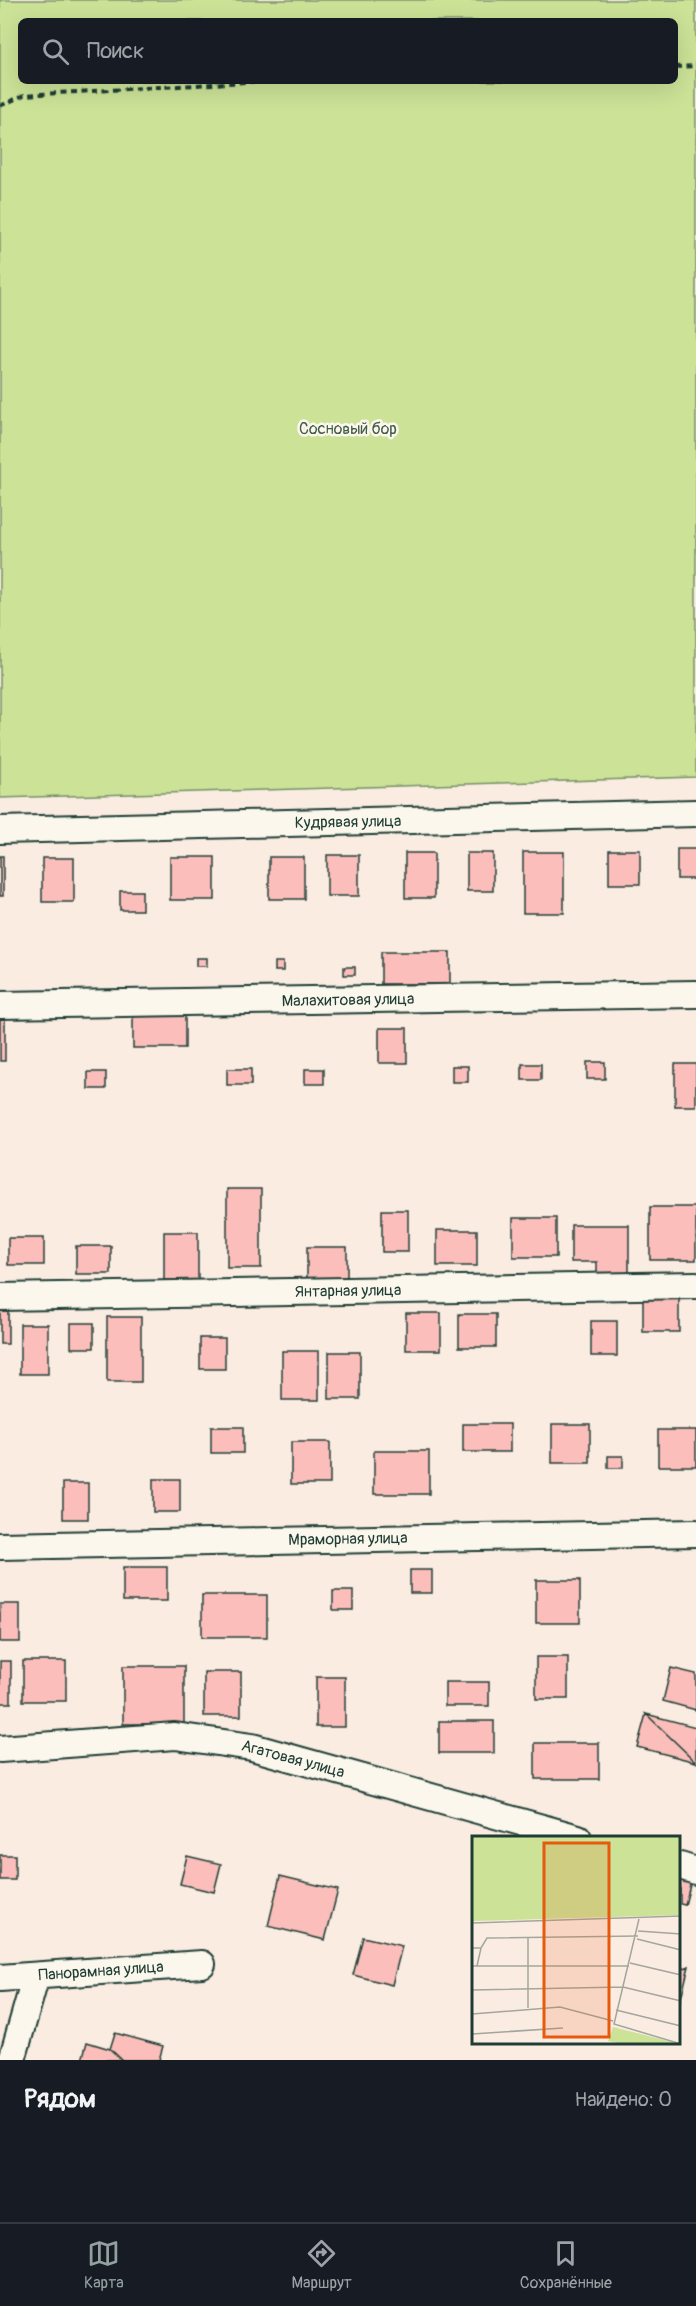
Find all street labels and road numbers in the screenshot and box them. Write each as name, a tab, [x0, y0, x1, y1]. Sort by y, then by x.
street label: Кудрявая улица	[294, 811, 402, 833]
street label: Малахитовая улица	[281, 989, 415, 1011]
street label: Янтарная улица	[295, 1280, 401, 1302]
street label: Мраморная улица	[288, 1528, 408, 1550]
street label: Агатовая улица	[239, 1736, 347, 1782]
street label: Панорамная улица	[38, 1957, 164, 1985]

